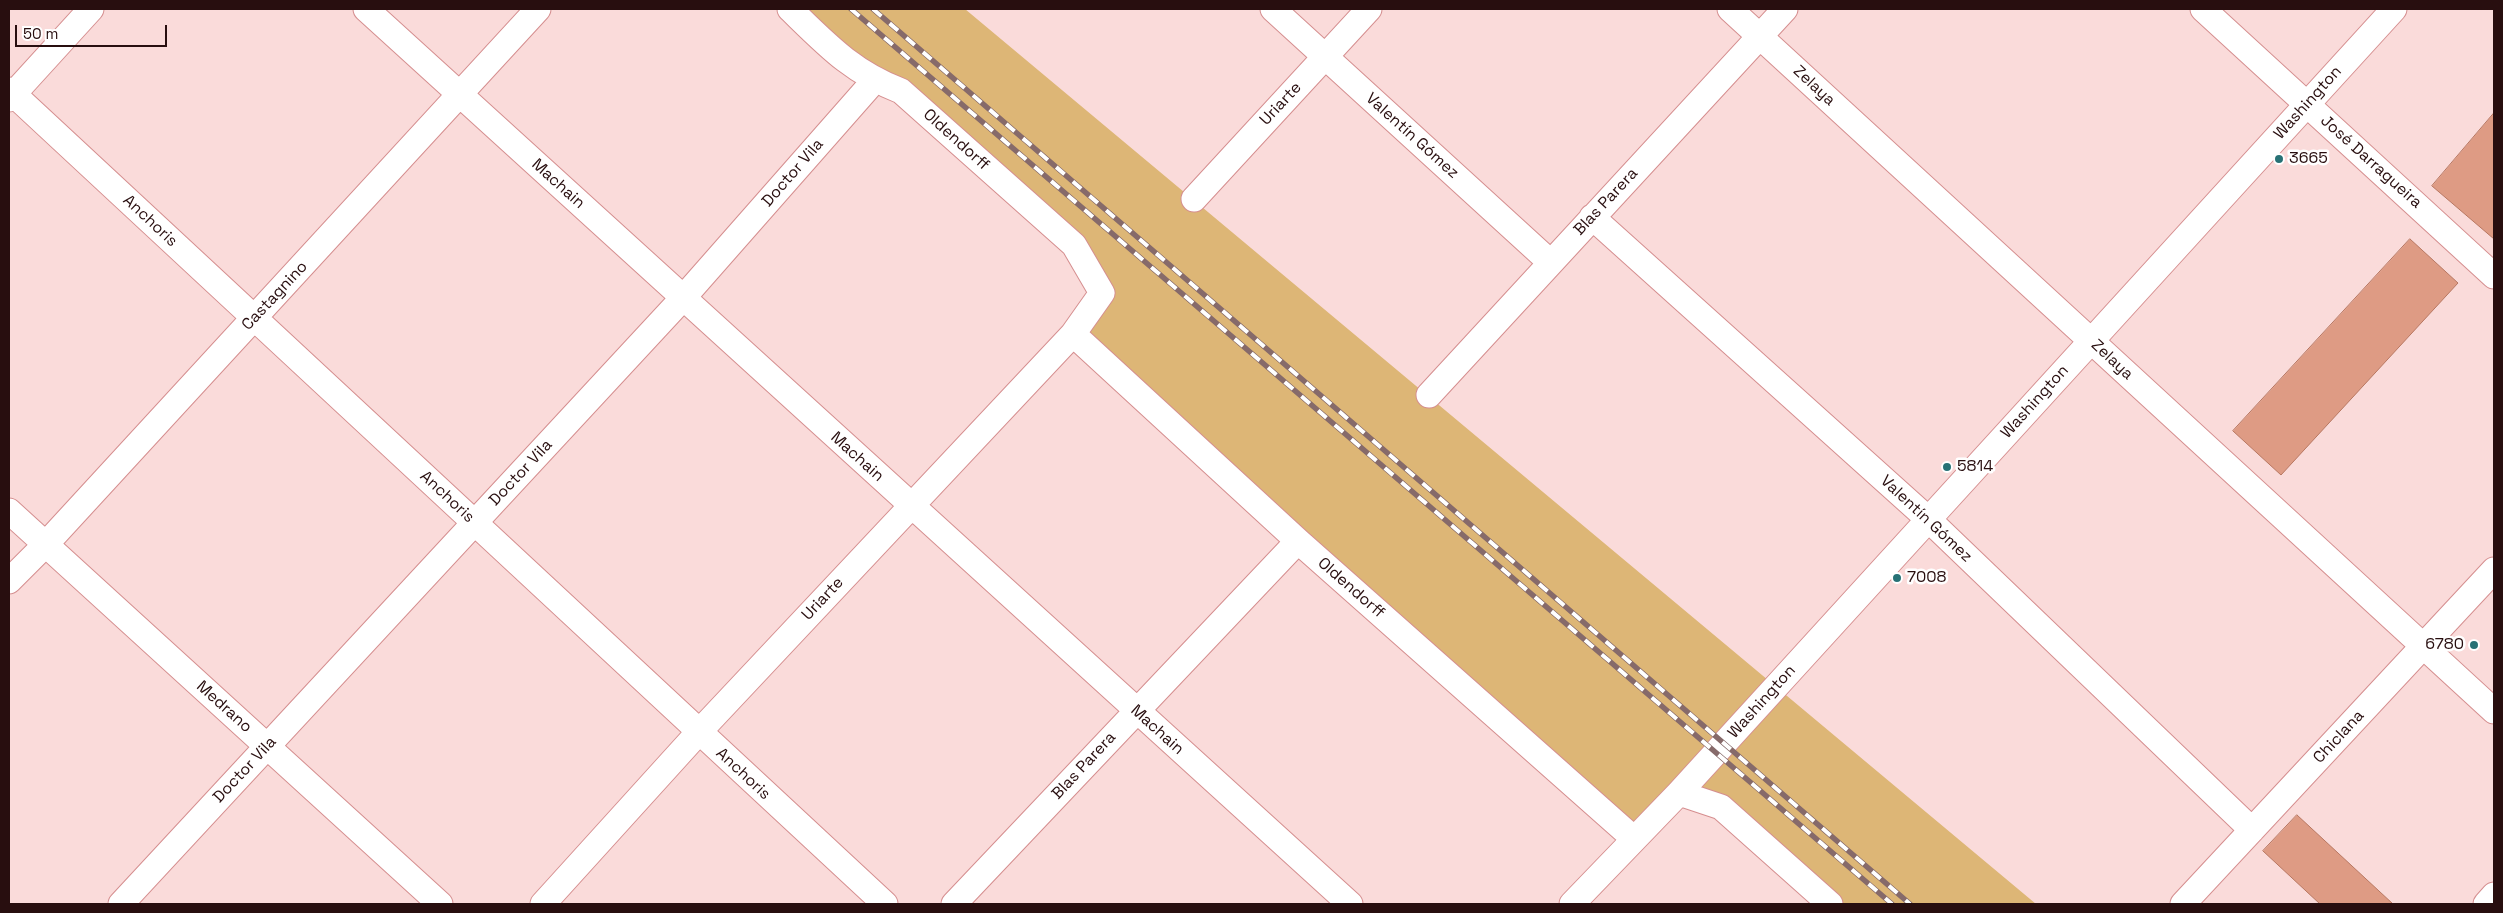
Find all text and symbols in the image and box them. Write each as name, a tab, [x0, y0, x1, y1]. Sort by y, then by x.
scale bar	[18, 15, 170, 47]
text: 50 m	[23, 24, 58, 43]
street label: Zelaya	[1789, 62, 1839, 110]
street label: Washington	[2270, 62, 2346, 144]
street label: Uriarte	[1256, 78, 1306, 130]
street label: Valentín Gómez	[1362, 89, 1462, 183]
street label: Oldendorff	[919, 105, 993, 175]
street label: José Darragueira	[2316, 111, 2426, 213]
street label: Doctor Vila	[758, 135, 828, 211]
place label: 3665	[2289, 149, 2328, 169]
marker: 3665	[2273, 153, 2285, 165]
street label: Machain	[527, 155, 589, 213]
street label: Blas Parera	[1570, 164, 1642, 240]
street label: Anchoris	[119, 191, 181, 251]
street label: Castagnino	[238, 257, 312, 335]
street label: Zelaya	[2087, 336, 2137, 384]
street label: Washington	[1997, 361, 2073, 443]
street label: Machain	[826, 428, 888, 486]
street label: Doctor Vila	[485, 436, 557, 510]
place label: 5814	[1957, 457, 1993, 477]
marker: 5814	[1941, 461, 1953, 473]
street label: Anchoris	[416, 467, 478, 527]
street label: Valentín Gómez	[1876, 472, 1976, 566]
street label: Oldendorff	[1314, 554, 1388, 622]
place label: 7008	[1907, 568, 1946, 588]
marker: 7008	[1891, 572, 1903, 584]
street label: Uriarte	[798, 573, 848, 625]
place label: 6780	[2425, 635, 2464, 655]
marker: 6780	[2468, 639, 2480, 651]
street label: Washington	[1724, 661, 1800, 743]
street label: Medrano	[192, 677, 256, 737]
street label: Machain	[1126, 701, 1188, 759]
street label: Chiclana	[2310, 706, 2368, 768]
street label: Blas Parera	[1048, 728, 1120, 804]
street label: Doctor Vila	[209, 733, 281, 807]
street label: Anchoris	[712, 744, 774, 804]

